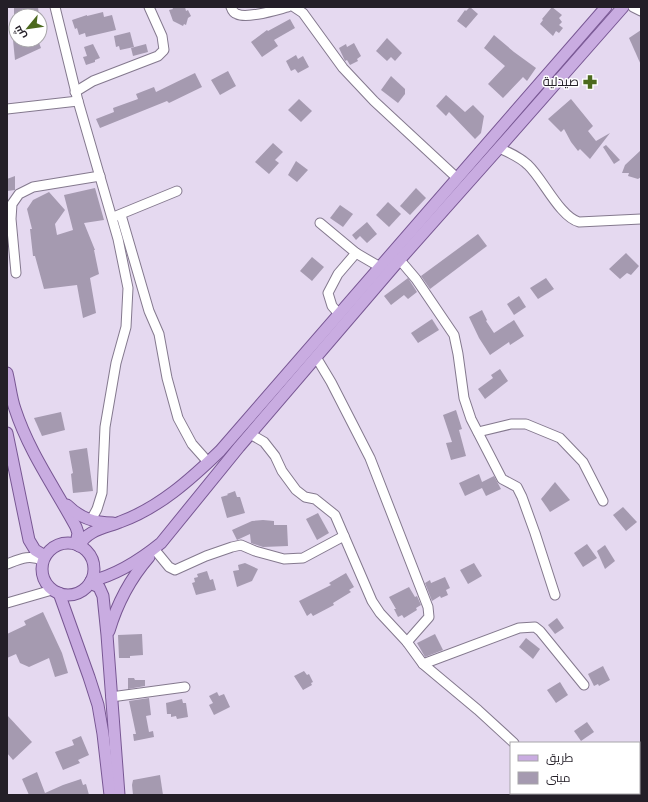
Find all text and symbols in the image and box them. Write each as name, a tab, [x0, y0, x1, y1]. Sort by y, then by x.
north arrow	[8, 8, 48, 48]
text: ش	[11, 23, 29, 42]
place label: صيدلية	[543, 74, 579, 90]
pharmacy icon: صيدلية	[582, 74, 598, 90]
legend	[510, 742, 640, 794]
text: طريق	[546, 751, 574, 765]
text: مبنى	[546, 771, 571, 785]

